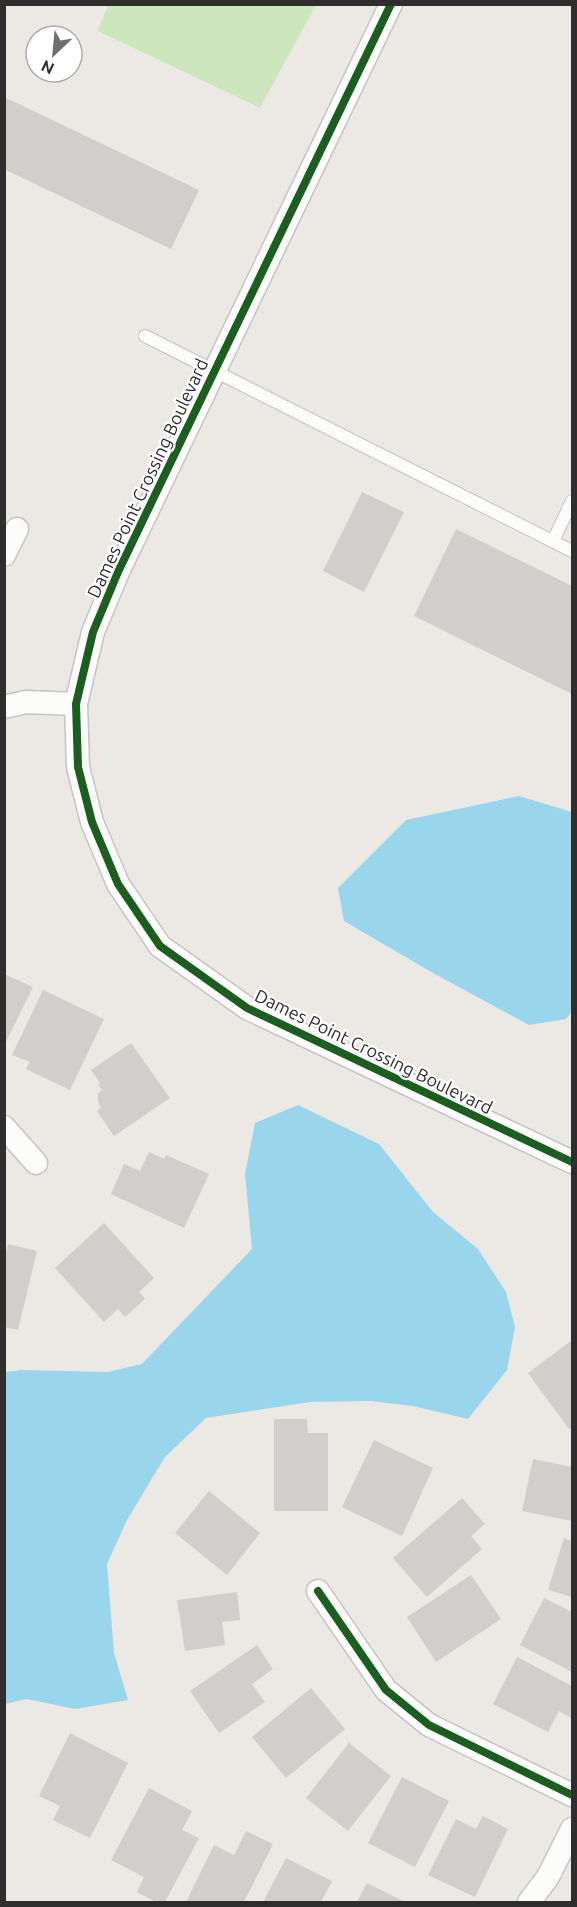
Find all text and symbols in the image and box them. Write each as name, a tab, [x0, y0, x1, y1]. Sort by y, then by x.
north arrow	[24, 24, 84, 84]
text: N	[38, 57, 57, 78]
street label: Dames Point Crossing Boulevard	[83, 355, 211, 601]
street label: Dames Point Crossing Boulevard	[252, 985, 496, 1117]

